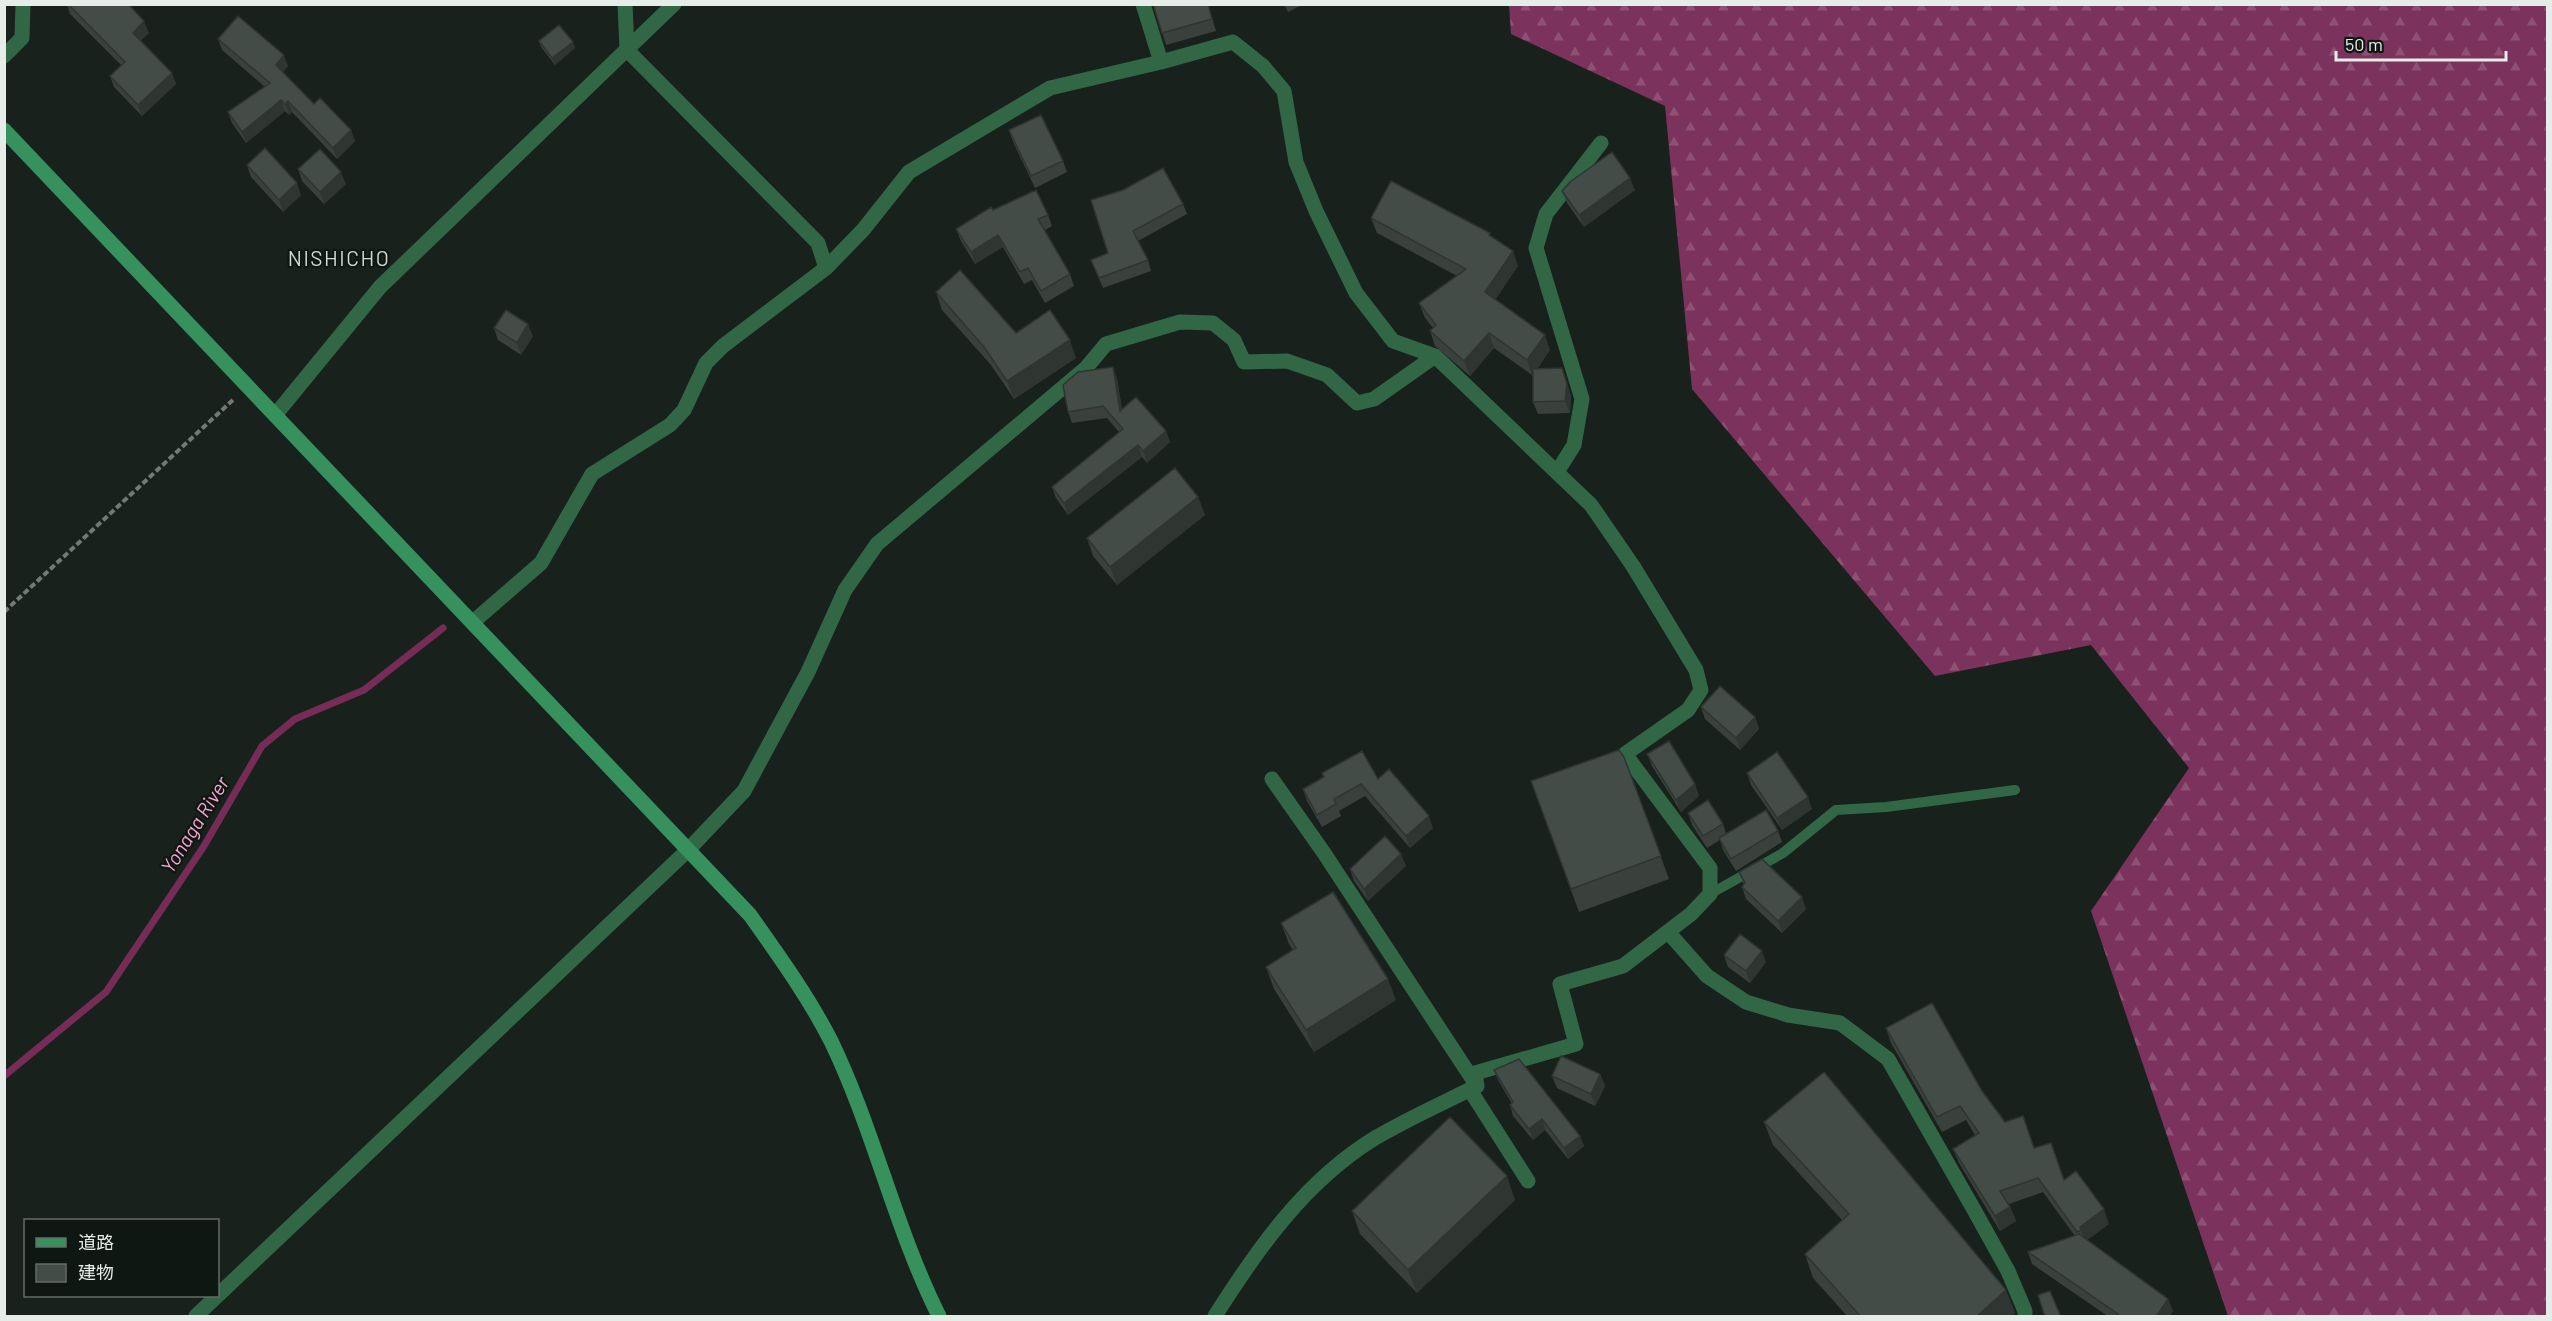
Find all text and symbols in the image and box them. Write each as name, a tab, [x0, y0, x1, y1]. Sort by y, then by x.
scale bar	[2336, 24, 2506, 62]
text: 50 m	[2345, 33, 2383, 55]
district label: NISHICHO	[288, 245, 390, 270]
water label: Yonaga River	[155, 771, 234, 877]
legend	[24, 1219, 219, 1297]
text: 道路	[78, 1231, 114, 1253]
text: 建物	[78, 1261, 114, 1283]

